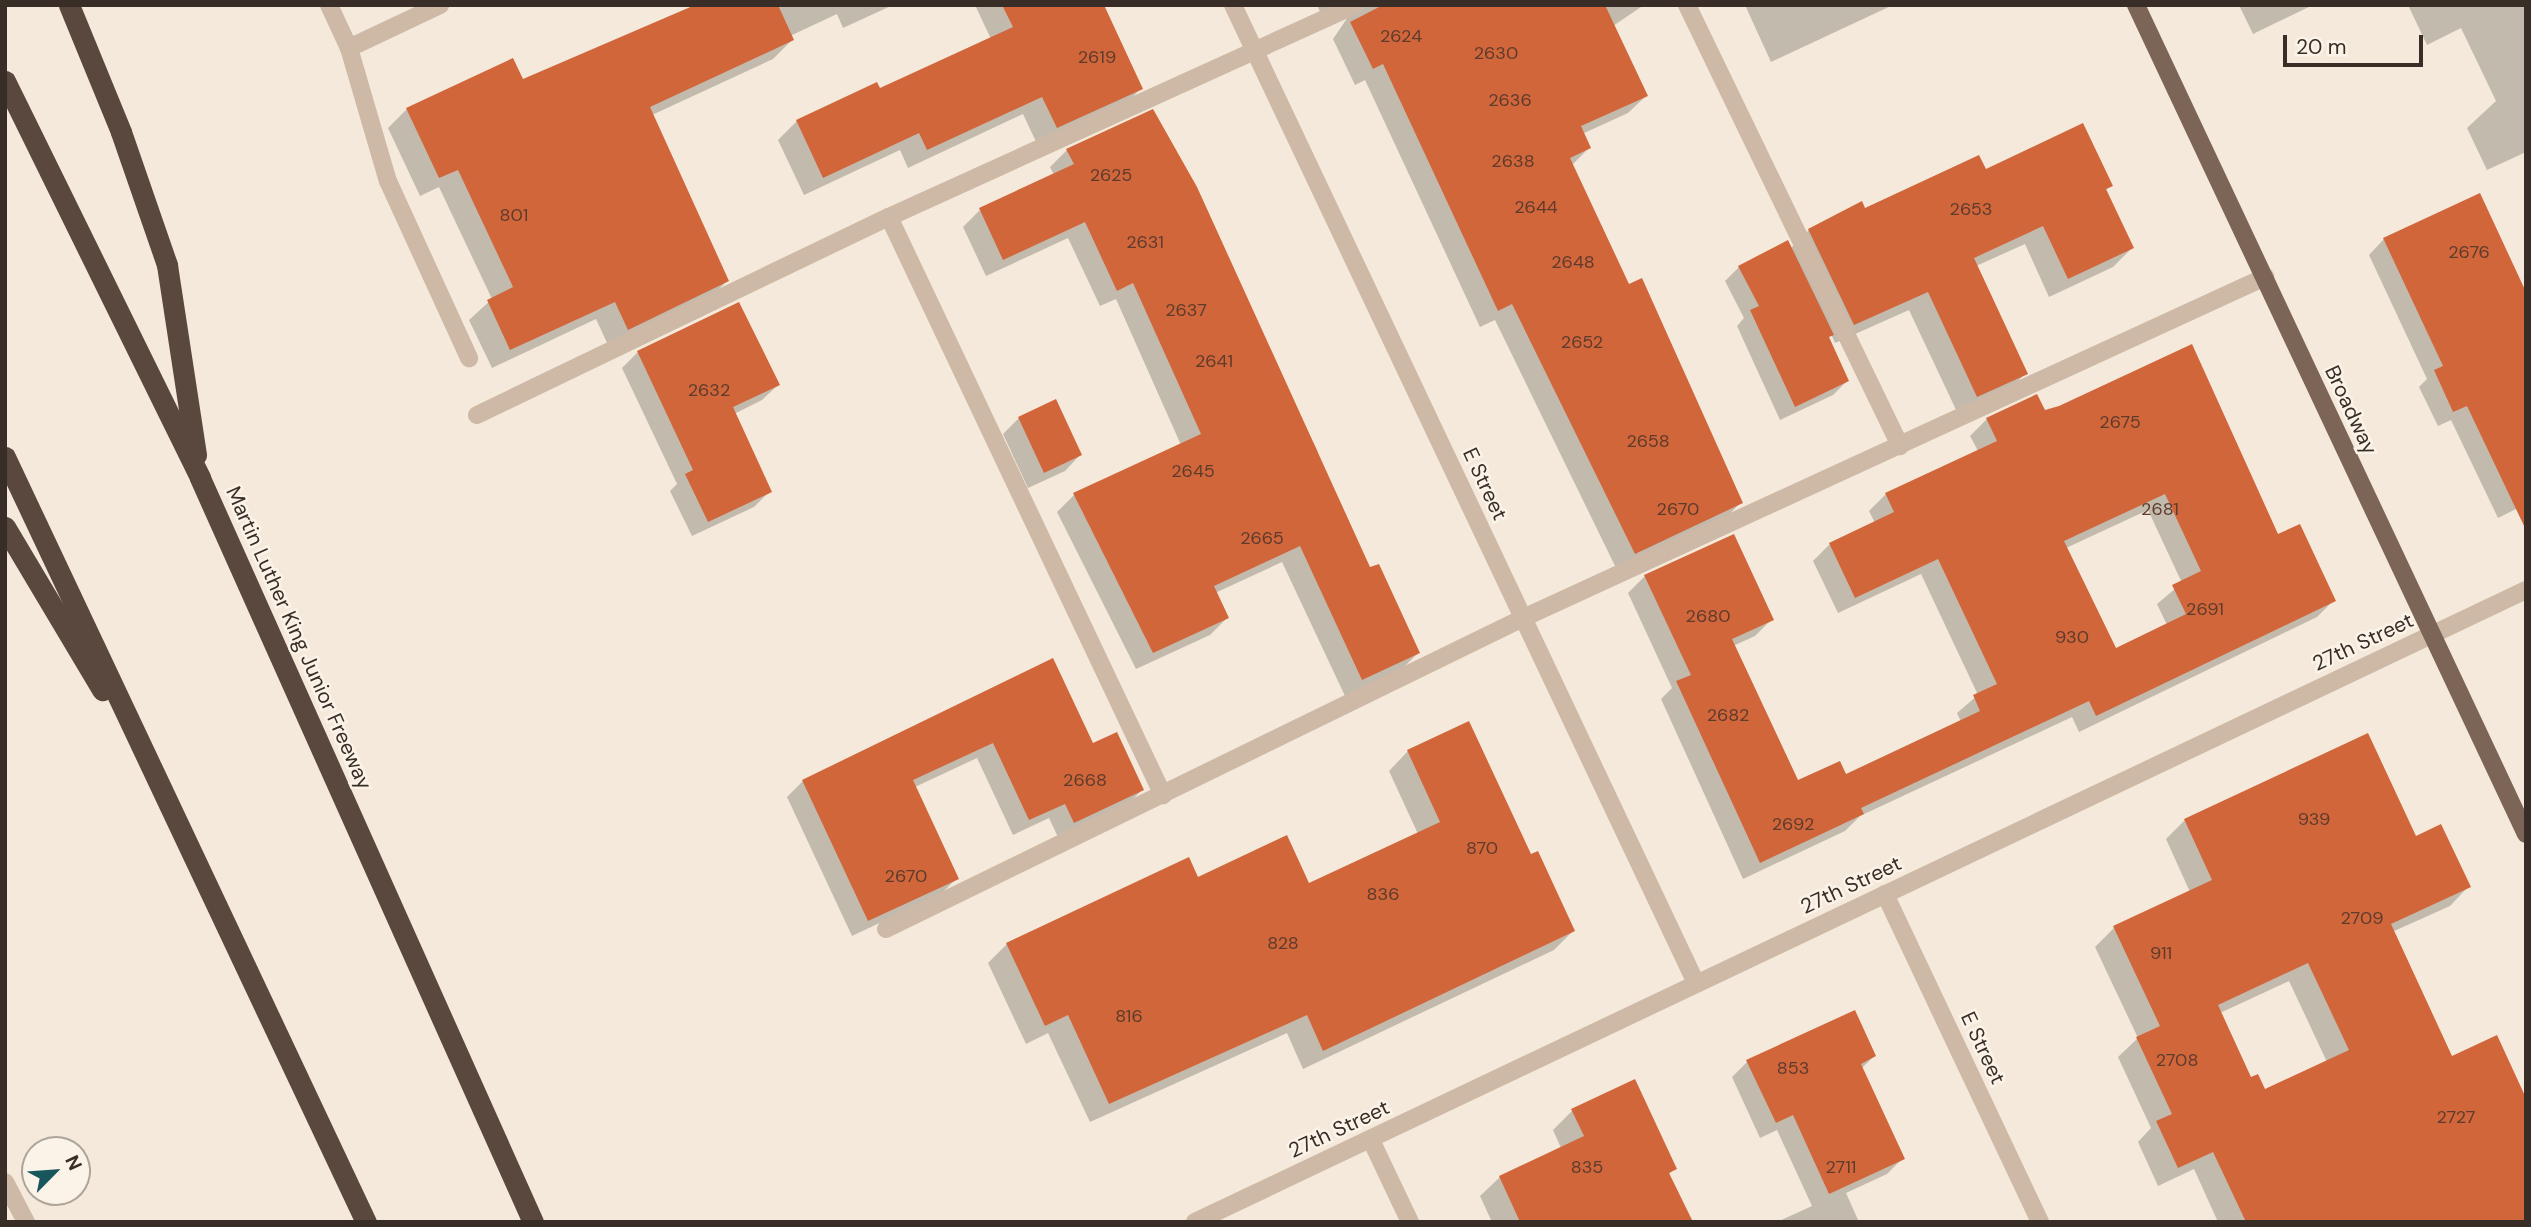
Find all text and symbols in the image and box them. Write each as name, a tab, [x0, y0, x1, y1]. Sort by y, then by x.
scale bar	[2286, 21, 2426, 65]
house number: 2624	[1380, 25, 1422, 47]
text: 20 m	[2296, 33, 2347, 61]
house number: 2630	[1474, 42, 1518, 64]
house number: 2619	[1078, 46, 1116, 68]
house number: 2636	[1488, 89, 1532, 111]
house number: 2638	[1491, 150, 1535, 172]
house number: 2625	[1090, 164, 1132, 186]
house number: 2644	[1514, 196, 1558, 218]
house number: 2653	[1950, 198, 1992, 220]
house number: 801	[500, 204, 528, 226]
house number: 2631	[1126, 231, 1164, 253]
house number: 2676	[2448, 241, 2490, 263]
house number: 2648	[1551, 251, 1595, 273]
house number: 2637	[1165, 299, 1207, 321]
house number: 2652	[1561, 331, 1603, 353]
house number: 2641	[1195, 350, 1233, 372]
street label: Broadway	[2319, 361, 2383, 459]
house number: 2632	[688, 379, 730, 401]
house number: 2675	[2099, 411, 2141, 433]
house number: 2658	[1626, 430, 1670, 452]
street label: E Street	[1457, 444, 1513, 524]
house number: 2645	[1171, 460, 1215, 482]
street label: Martin Luther King Junior Freeway	[221, 483, 377, 793]
house number: 2670	[1657, 498, 1699, 520]
house number: 2681	[2141, 498, 2179, 520]
house number: 2665	[1240, 527, 1284, 549]
house number: 2691	[2186, 598, 2224, 620]
house number: 2680	[1686, 605, 1730, 627]
street label: 27th Street	[2309, 608, 2417, 676]
house number: 930	[2055, 626, 2089, 648]
house number: 2682	[1707, 704, 1749, 726]
house number: 2668	[1063, 769, 1107, 791]
house number: 939	[2298, 808, 2330, 830]
house number: 2692	[1772, 813, 1814, 835]
house number: 870	[1466, 837, 1498, 859]
street label: 27th Street	[1797, 851, 1905, 919]
house number: 2670	[885, 865, 927, 887]
house number: 836	[1367, 883, 1399, 905]
house number: 2709	[2340, 907, 2384, 929]
house number: 828	[1267, 932, 1299, 954]
house number: 911	[2150, 942, 2172, 964]
house number: 816	[1115, 1005, 1143, 1027]
street label: E Street	[1955, 1008, 2011, 1088]
house number: 2708	[2156, 1049, 2198, 1071]
house number: 853	[1777, 1057, 1809, 1079]
street label: 27th Street	[1285, 1095, 1393, 1163]
house number: 2727	[2437, 1106, 2475, 1128]
north arrow	[21, 1136, 91, 1206]
text: N	[59, 1151, 88, 1174]
house number: 835	[1571, 1156, 1603, 1178]
house number: 2711	[1826, 1156, 1856, 1178]

